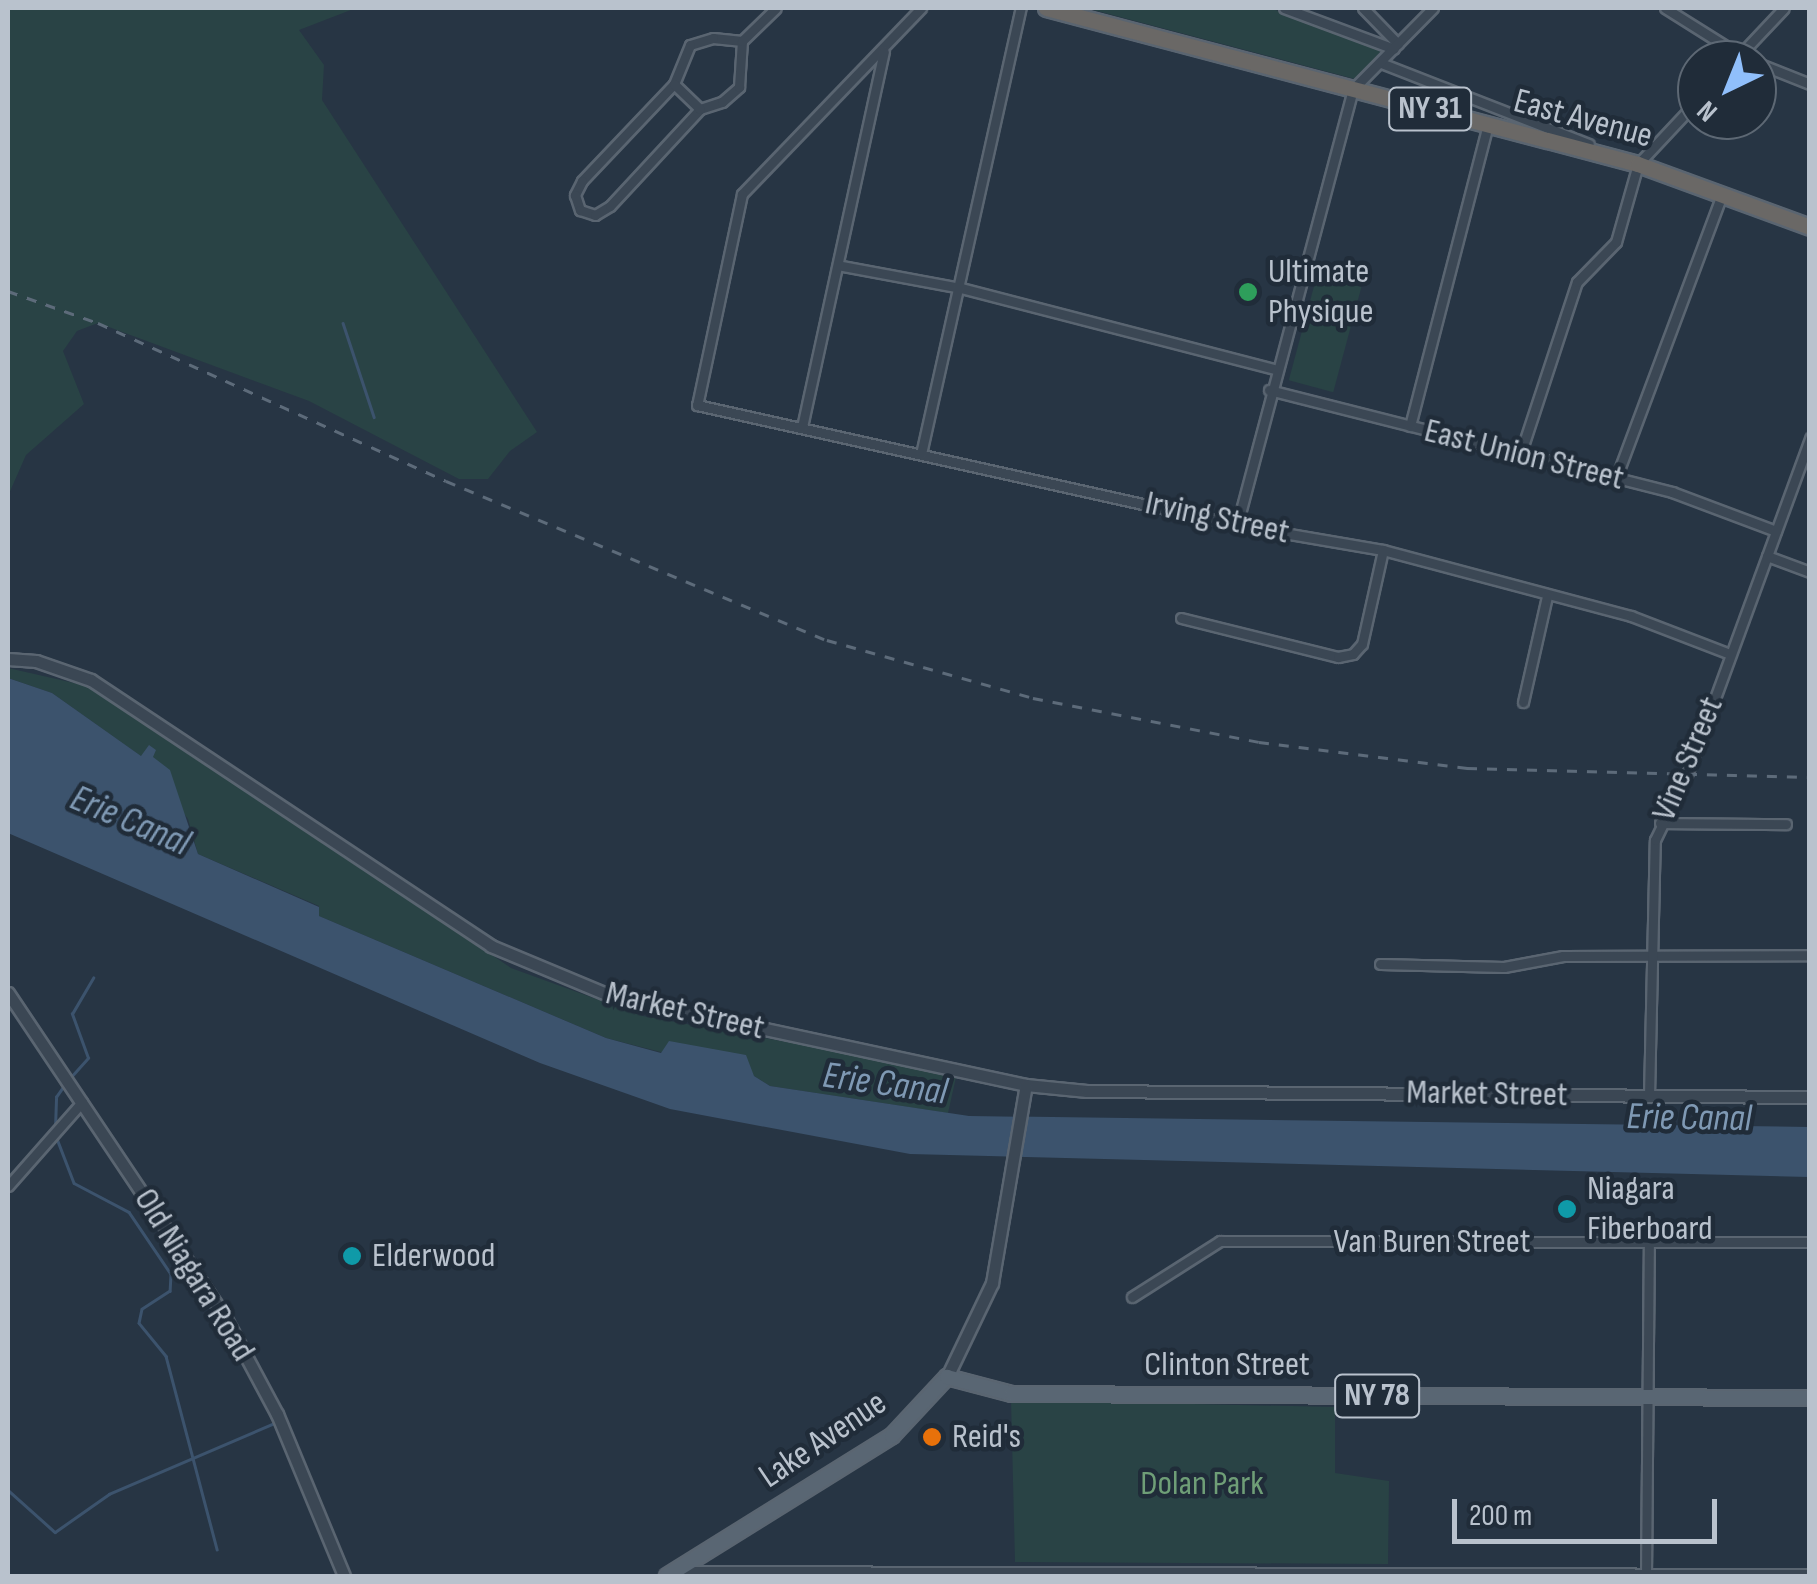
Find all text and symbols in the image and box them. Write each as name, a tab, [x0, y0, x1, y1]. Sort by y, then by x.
north arrow	[1677, 40, 1777, 140]
street label: East Avenue	[1509, 80, 1657, 158]
road number: NY 31	[1388, 82, 1472, 136]
text: N	[1691, 94, 1724, 128]
place label: Ultimate Physique	[1268, 251, 1373, 333]
marker: Ultimate Physique	[1237, 281, 1259, 303]
street label: East Union Street	[1420, 410, 1628, 500]
street label: Irving Street	[1141, 482, 1293, 554]
street label: Vine Street	[1643, 691, 1733, 827]
water label: Erie Canal	[64, 776, 196, 866]
street label: Market Street	[602, 972, 768, 1050]
water label: Erie Canal	[820, 1053, 950, 1115]
street label: Market Street	[1406, 1072, 1568, 1116]
water label: Erie Canal	[1626, 1094, 1752, 1142]
place label: Niagara Fiberboard	[1587, 1168, 1713, 1250]
street label: Old Niagara Road	[124, 1181, 264, 1369]
marker: Niagara Fiberboard	[1556, 1198, 1578, 1220]
street label: Van Buren Street	[1334, 1221, 1530, 1263]
place label: Elderwood	[372, 1235, 495, 1277]
marker: Elderwood	[341, 1245, 363, 1267]
street label: Clinton Street	[1144, 1344, 1310, 1386]
road number: NY 78	[1332, 1369, 1422, 1423]
street label: Lake Avenue	[751, 1382, 895, 1498]
place label: Reid's	[952, 1416, 1021, 1458]
marker: Reid's	[921, 1426, 943, 1448]
park label: Dolan Park	[1140, 1463, 1264, 1505]
scale bar	[1457, 1479, 1722, 1541]
text: 200 m	[1469, 1498, 1532, 1534]

